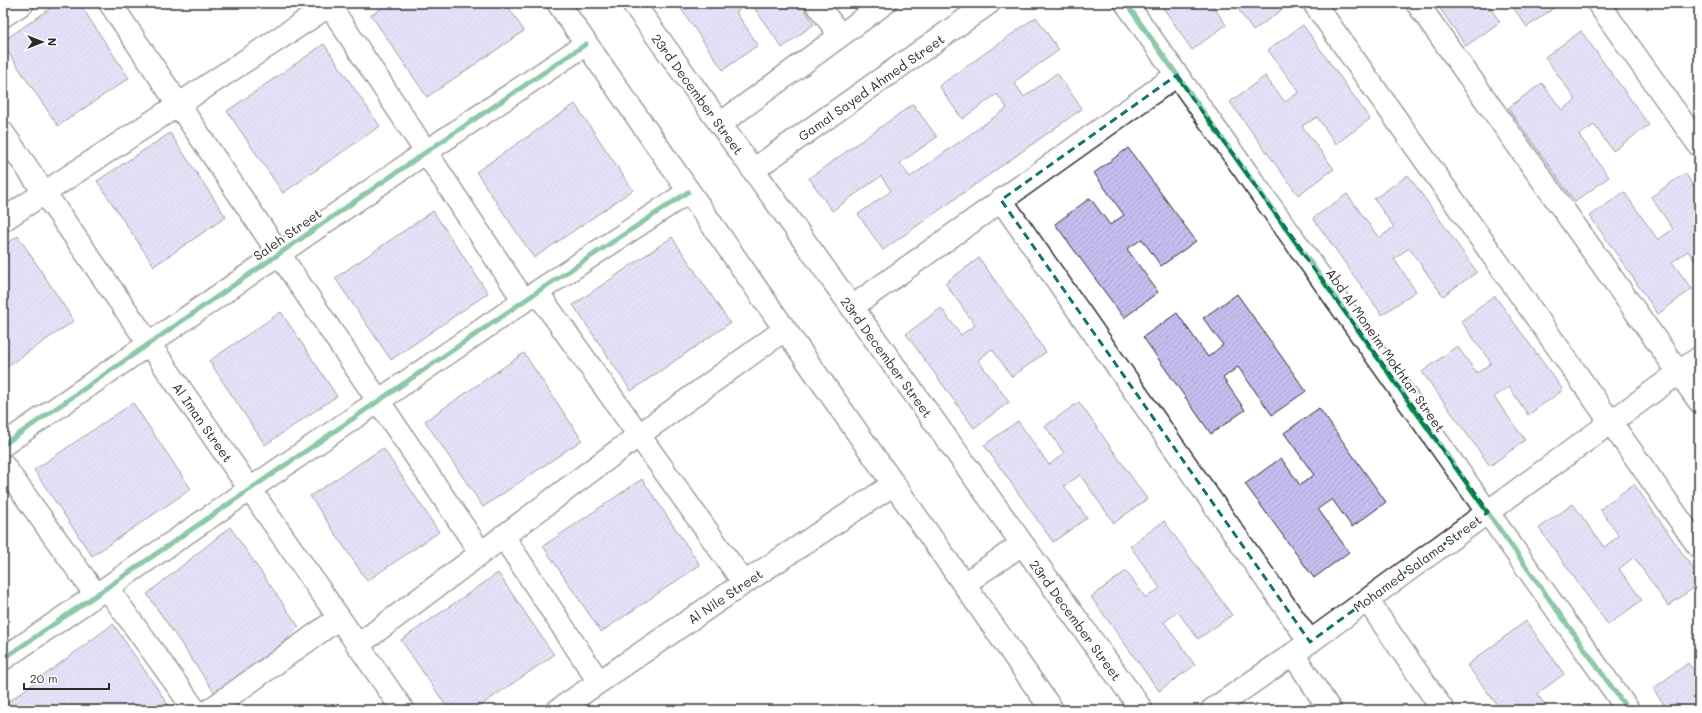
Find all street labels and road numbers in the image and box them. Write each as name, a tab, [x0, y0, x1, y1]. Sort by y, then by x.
street label: 23rd December Street	[648, 30, 748, 158]
street label: Gamal Sayed Ahmed Street	[795, 30, 948, 144]
street label: Saleh Street	[250, 204, 325, 264]
street label: Abd Al Moneim Mokhtar Street	[1323, 265, 1449, 435]
street label: 23rd December Street	[837, 293, 937, 421]
street label: Al Iman Street	[169, 379, 237, 465]
street label: Mohamed Salama Street	[1349, 510, 1485, 615]
street label: 23rd December Street	[1026, 556, 1126, 684]
street label: Al Nile Street	[684, 565, 766, 627]

